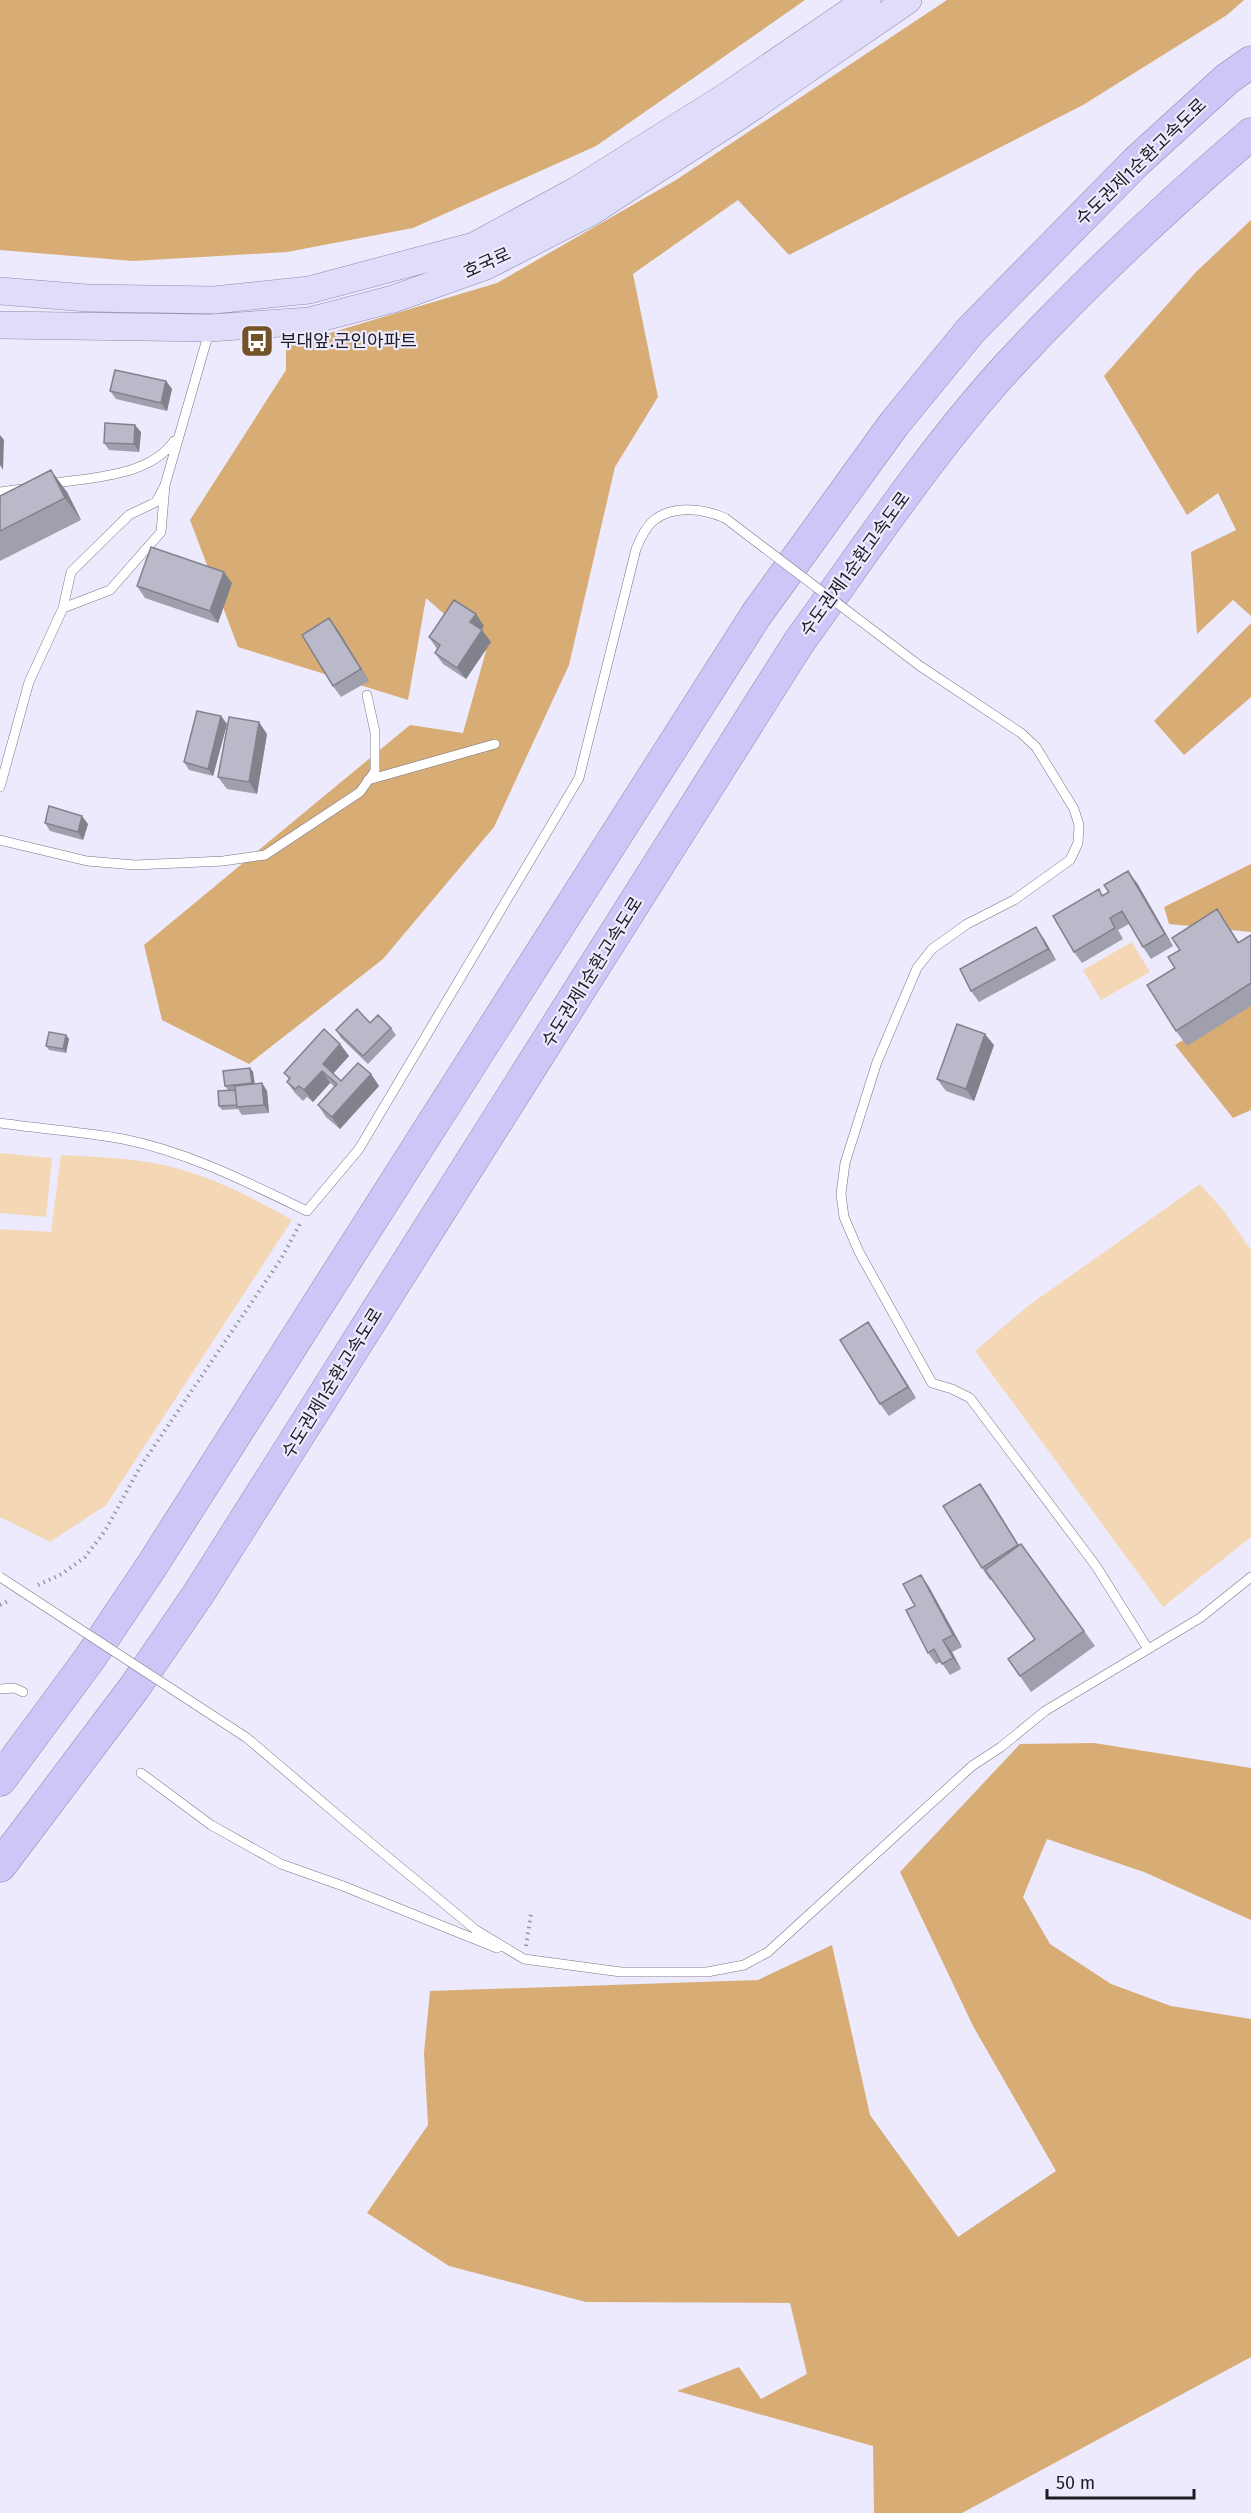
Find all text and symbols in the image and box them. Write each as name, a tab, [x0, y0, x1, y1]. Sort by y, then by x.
street label: 수도권제1순환고속도로	[1071, 94, 1211, 230]
street label: 호국로	[460, 243, 514, 283]
bus stop icon: 부대앞.군인아파트	[239, 323, 275, 359]
place label: 부대앞.군인아파트	[280, 330, 417, 352]
street label: 수도권제1순환고속도로	[795, 487, 915, 641]
street label: 수도권제1순환고속도로	[537, 893, 647, 1051]
street label: 수도권제1순환고속도로	[277, 1304, 387, 1462]
scale bar	[1047, 2462, 1194, 2500]
text: 50 m	[1056, 2472, 1095, 2494]

